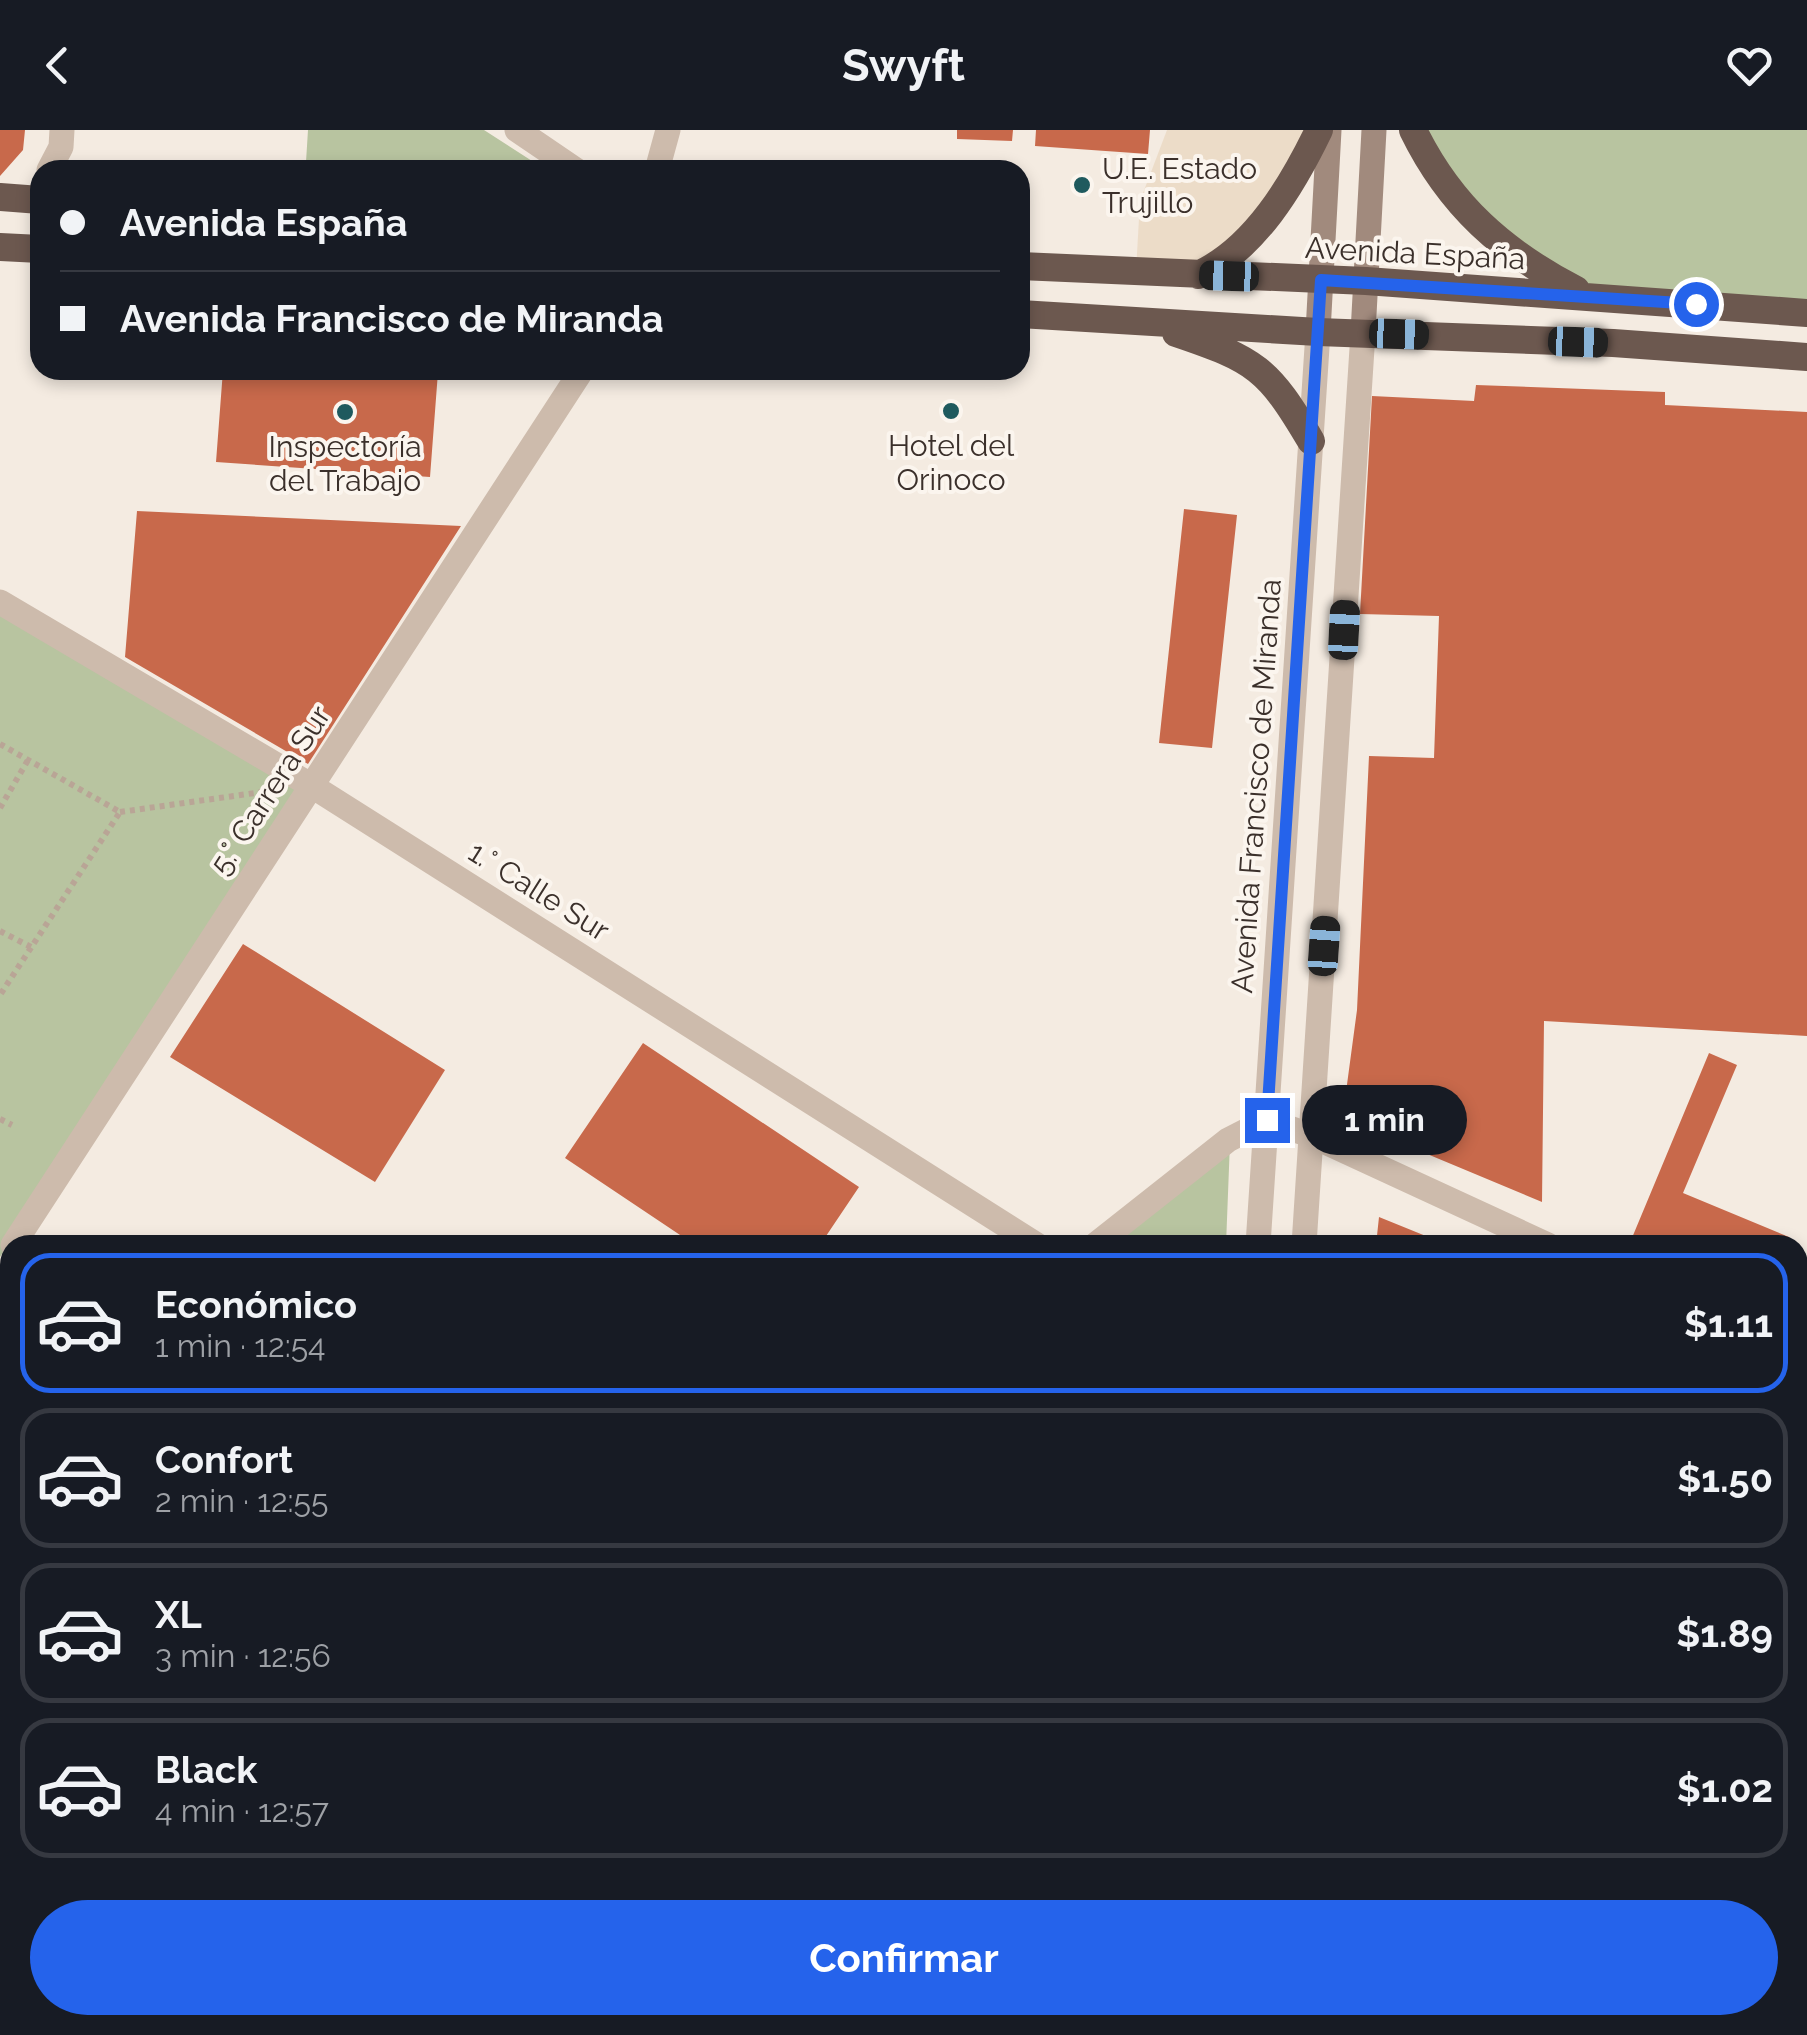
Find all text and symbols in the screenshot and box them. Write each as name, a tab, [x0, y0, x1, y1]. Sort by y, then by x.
icon: back	[30, 38, 85, 93]
icon: heart	[1722, 38, 1777, 93]
text: Swyft	[842, 39, 965, 92]
place label: U.E. Estado Trujillo	[1102, 151, 1257, 220]
marker: U.E. Estado Trujillo	[1071, 174, 1093, 196]
text: Avenida España	[120, 200, 408, 245]
street label: Avenida España	[1304, 230, 1526, 276]
car	[1198, 260, 1260, 292]
route start	[1674, 282, 1719, 327]
text: Avenida Francisco de Miranda	[120, 296, 664, 341]
car	[1368, 318, 1430, 350]
car	[1547, 326, 1609, 358]
marker: Hotel del Orinoco	[940, 400, 962, 422]
marker: Inspectoría del Trabajo	[334, 401, 356, 423]
place label: Hotel del Orinoco	[888, 428, 1015, 497]
place label: Inspectoría del Trabajo	[268, 429, 422, 498]
street label: Avenida Francisco de Miranda	[1224, 578, 1288, 994]
car	[1327, 599, 1361, 661]
street label: 5.° Carrera Sur	[203, 699, 338, 881]
street label: 1.° Calle Sur	[462, 834, 616, 948]
car	[1307, 915, 1341, 977]
callout: 1 min	[1302, 1085, 1467, 1155]
route end	[1245, 1098, 1290, 1143]
text: 1 min	[1344, 1101, 1425, 1138]
icon: car	[35, 1278, 125, 1368]
text: Económico	[155, 1282, 357, 1327]
text: $1.11	[1684, 1301, 1773, 1346]
text: 1 min · 12:54	[155, 1327, 326, 1364]
icon: car	[35, 1433, 125, 1523]
text: Confort	[155, 1437, 293, 1482]
text: $1.50	[1677, 1456, 1773, 1501]
text: 2 min · 12:55	[155, 1482, 329, 1519]
icon: car	[35, 1588, 125, 1678]
text: XL	[155, 1592, 202, 1637]
text: $1.89	[1676, 1611, 1773, 1656]
text: 3 min · 12:56	[155, 1637, 331, 1674]
icon: car	[35, 1743, 125, 1833]
text: Black	[155, 1747, 257, 1792]
text: $1.02	[1677, 1766, 1773, 1811]
text: 4 min · 12:57	[155, 1792, 329, 1829]
button: Confirmar	[30, 1900, 1778, 2015]

